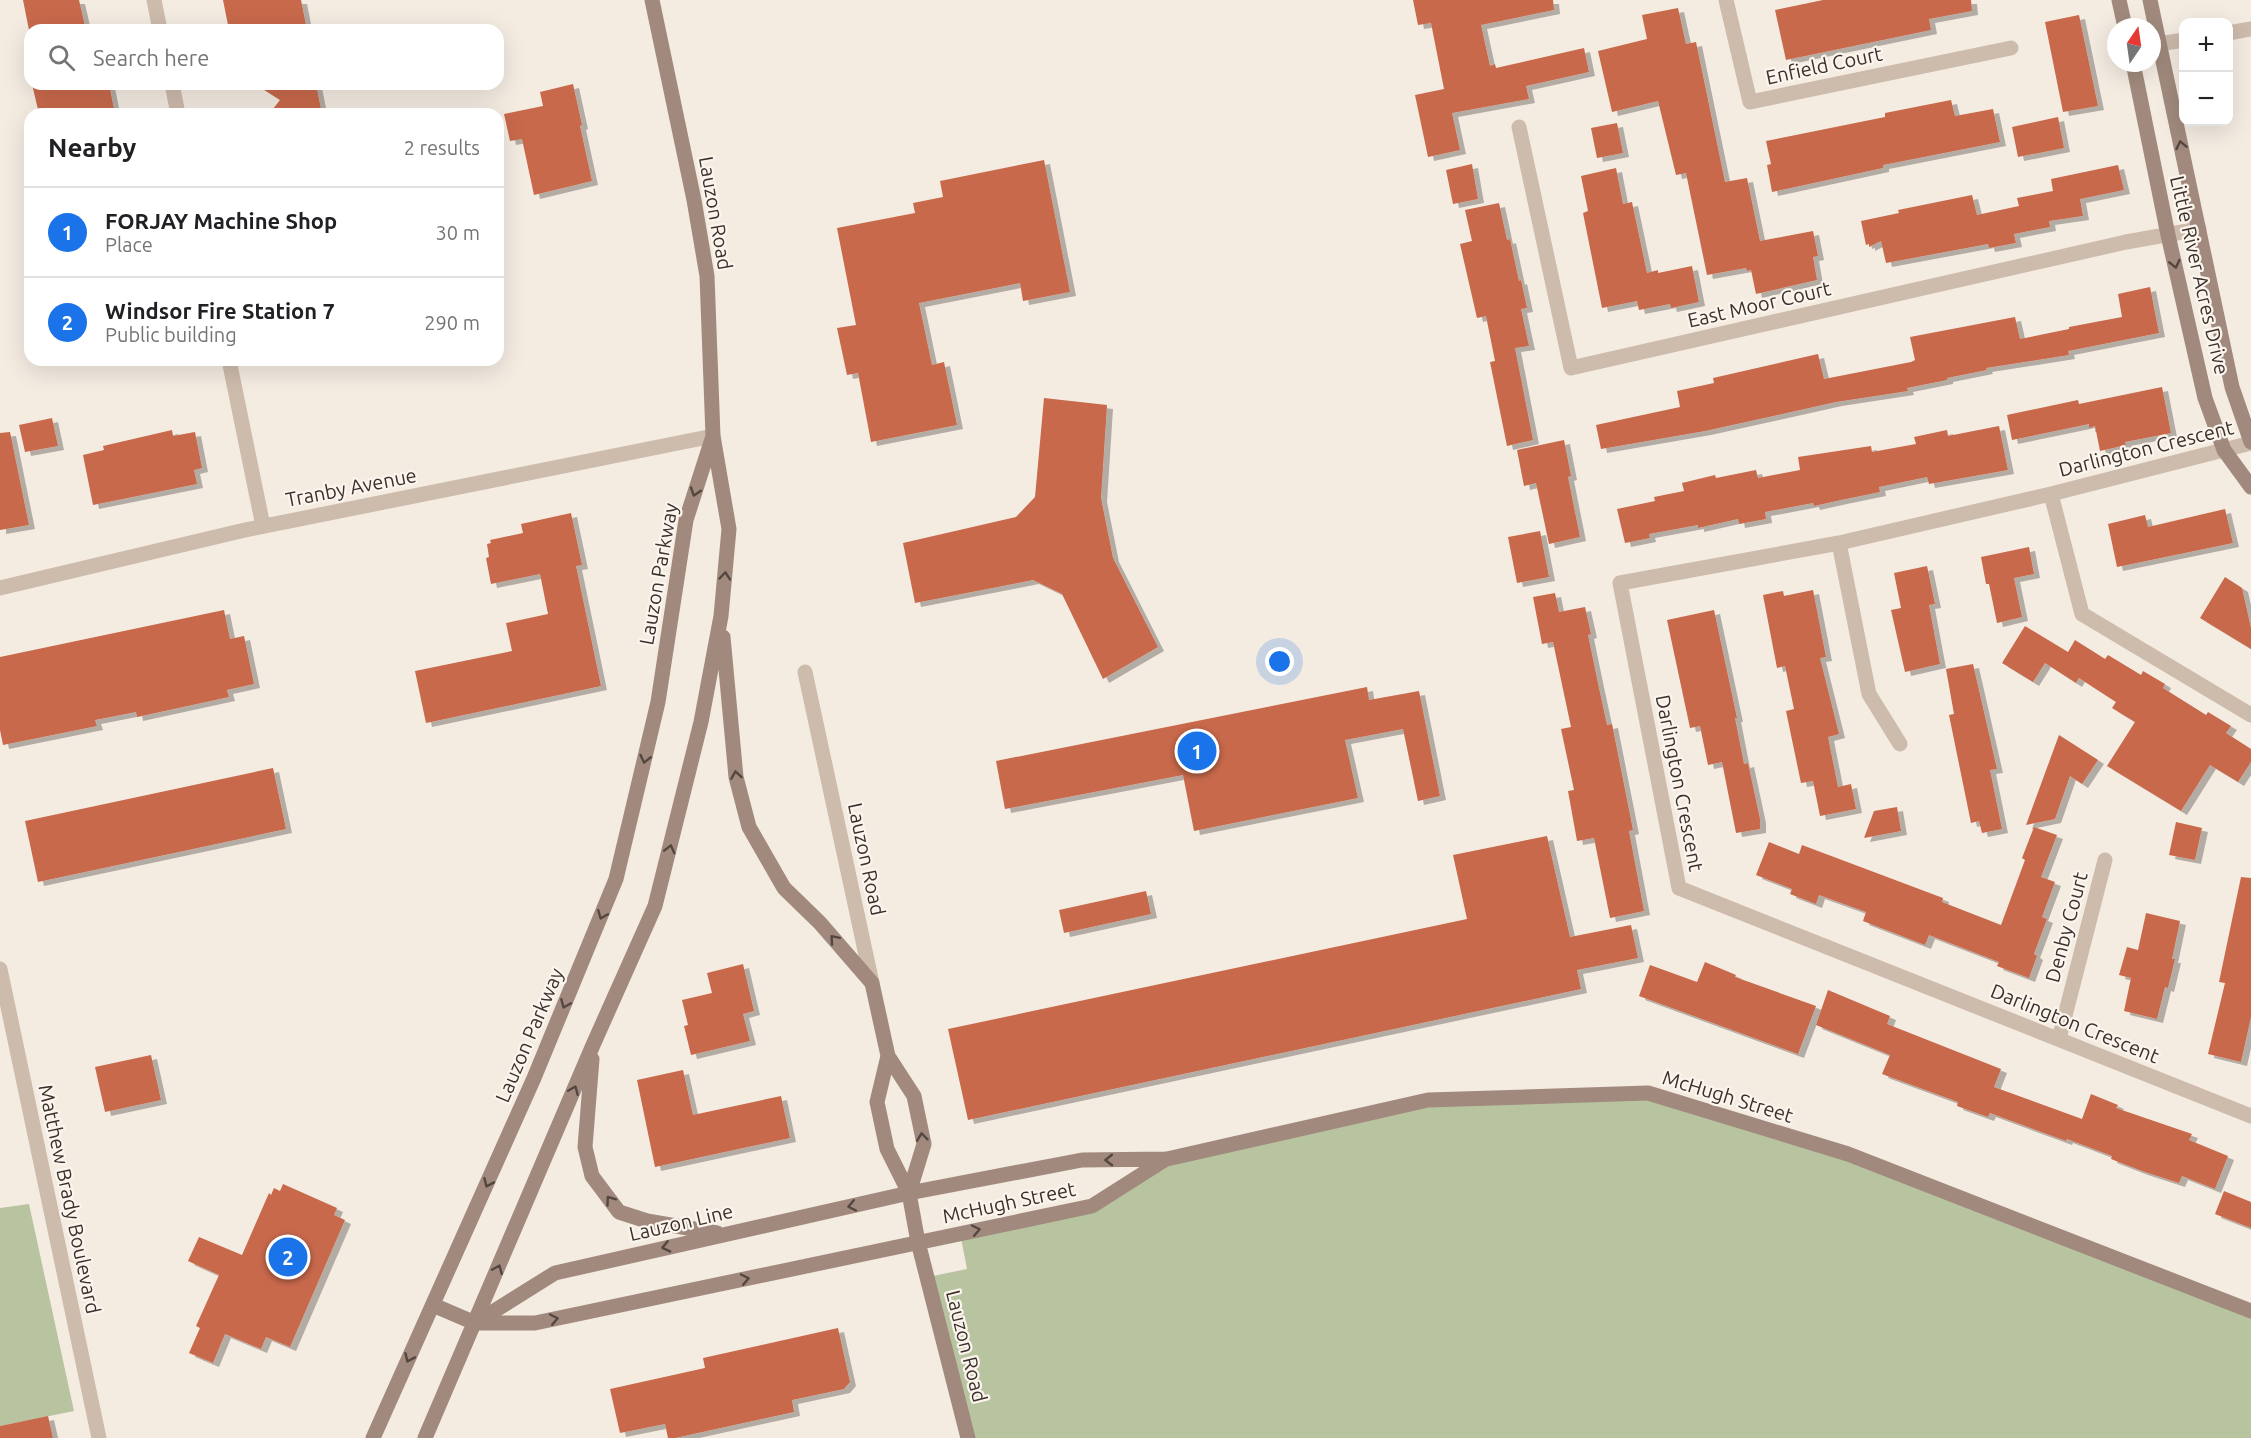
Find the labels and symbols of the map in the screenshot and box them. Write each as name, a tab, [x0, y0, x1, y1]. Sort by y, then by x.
north arrow	[2107, 18, 2161, 72]
street label: Enfield Court	[1764, 41, 1884, 89]
one-way arrow	[2175, 140, 2188, 150]
street label: Lauzon Road	[695, 155, 737, 271]
street label: Little River Acres Drive	[2166, 173, 2234, 377]
one-way arrow	[2167, 259, 2180, 269]
street label: East Moor Court	[1685, 276, 1833, 332]
street label: Darlington Crescent	[2056, 415, 2236, 481]
street label: Tranby Avenue	[284, 463, 418, 511]
one-way arrow	[689, 486, 702, 497]
street label: Lauzon Parkway	[634, 501, 682, 647]
one-way arrow	[718, 571, 731, 581]
your location	[1265, 647, 1294, 676]
street label: Darlington Crescent	[1652, 693, 1708, 873]
pin: 1	[1178, 728, 1216, 774]
one-way arrow	[639, 754, 652, 764]
one-way arrow	[731, 770, 743, 779]
street label: Lauzon Road	[844, 801, 890, 917]
one-way arrow	[662, 844, 675, 854]
street label: Denby Court	[2040, 869, 2092, 985]
one-way arrow	[597, 908, 609, 919]
one-way arrow	[830, 935, 841, 946]
street label: Lauzon Parkway	[490, 964, 568, 1106]
street label: Darlington Crescent	[1987, 979, 2163, 1067]
one-way arrow	[560, 998, 572, 1009]
street label: McHugh Street	[1660, 1065, 1796, 1127]
street label: Matthew Brady Boulevard	[34, 1082, 106, 1316]
one-way arrow	[567, 1085, 579, 1096]
one-way arrow	[916, 1133, 929, 1142]
one-way arrow	[1104, 1154, 1113, 1166]
one-way arrow	[483, 1177, 495, 1188]
street label: McHugh Street	[940, 1177, 1078, 1227]
one-way arrow	[606, 1196, 617, 1207]
street label: Lauzon Line	[627, 1199, 735, 1245]
one-way arrow	[847, 1199, 857, 1212]
one-way arrow	[970, 1224, 980, 1237]
pin: 2	[268, 1234, 308, 1280]
one-way arrow	[661, 1240, 671, 1253]
one-way arrow	[491, 1265, 503, 1276]
one-way arrow	[740, 1273, 750, 1286]
street label: Lauzon Road	[942, 1288, 992, 1404]
one-way arrow	[549, 1313, 559, 1326]
one-way arrow	[405, 1352, 417, 1363]

